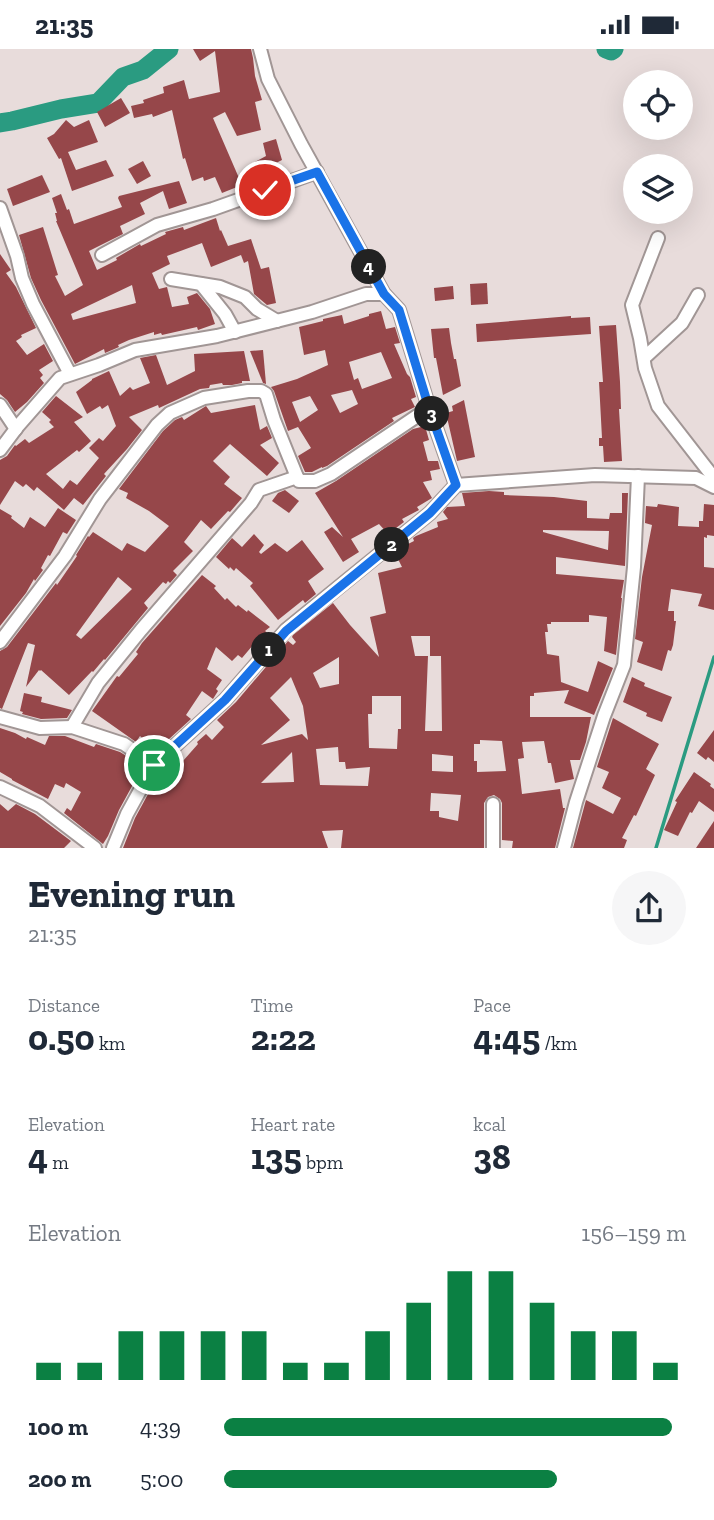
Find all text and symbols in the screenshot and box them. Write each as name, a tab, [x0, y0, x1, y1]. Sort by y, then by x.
text: 21:35	[35, 9, 93, 41]
map controls	[623, 70, 693, 224]
button: locate	[623, 70, 693, 140]
button: layers	[623, 154, 693, 224]
pin	[235, 160, 295, 220]
icon: check	[246, 171, 284, 209]
pin: 4	[352, 249, 386, 284]
text: 4	[363, 255, 374, 278]
pin: 3	[414, 397, 450, 431]
text: 3	[426, 402, 437, 425]
pin: 2	[374, 527, 410, 563]
text: 2	[386, 533, 397, 556]
pin: 1	[252, 633, 286, 667]
text: 1	[265, 638, 272, 661]
pin	[124, 735, 184, 795]
icon: arrive	[135, 746, 173, 784]
text: Evening run	[28, 871, 235, 917]
button: share	[612, 871, 686, 945]
text: 21:35	[28, 920, 77, 948]
text: Distance	[28, 994, 100, 1017]
text: Time	[251, 994, 293, 1017]
text: Pace	[473, 994, 511, 1017]
text: 0.50	[28, 1017, 95, 1059]
text: 2:22	[251, 1017, 316, 1059]
text: 4:45	[473, 1017, 540, 1059]
text: km	[95, 1032, 125, 1055]
text: /km	[540, 1032, 577, 1055]
text: Elevation	[28, 1113, 105, 1136]
text: Heart rate	[251, 1113, 335, 1136]
text: kcal	[473, 1113, 506, 1136]
text: 4	[28, 1136, 48, 1178]
text: 135	[251, 1136, 302, 1178]
text: 38	[473, 1136, 511, 1178]
text: m	[48, 1151, 69, 1174]
text: bpm	[302, 1151, 343, 1174]
text: Elevation	[28, 1219, 121, 1247]
text: 156–159 m	[581, 1219, 686, 1247]
text: 100 m	[28, 1413, 88, 1441]
text: 4:39	[140, 1413, 181, 1441]
text: 200 m	[28, 1465, 91, 1493]
text: 5:00	[140, 1465, 183, 1493]

